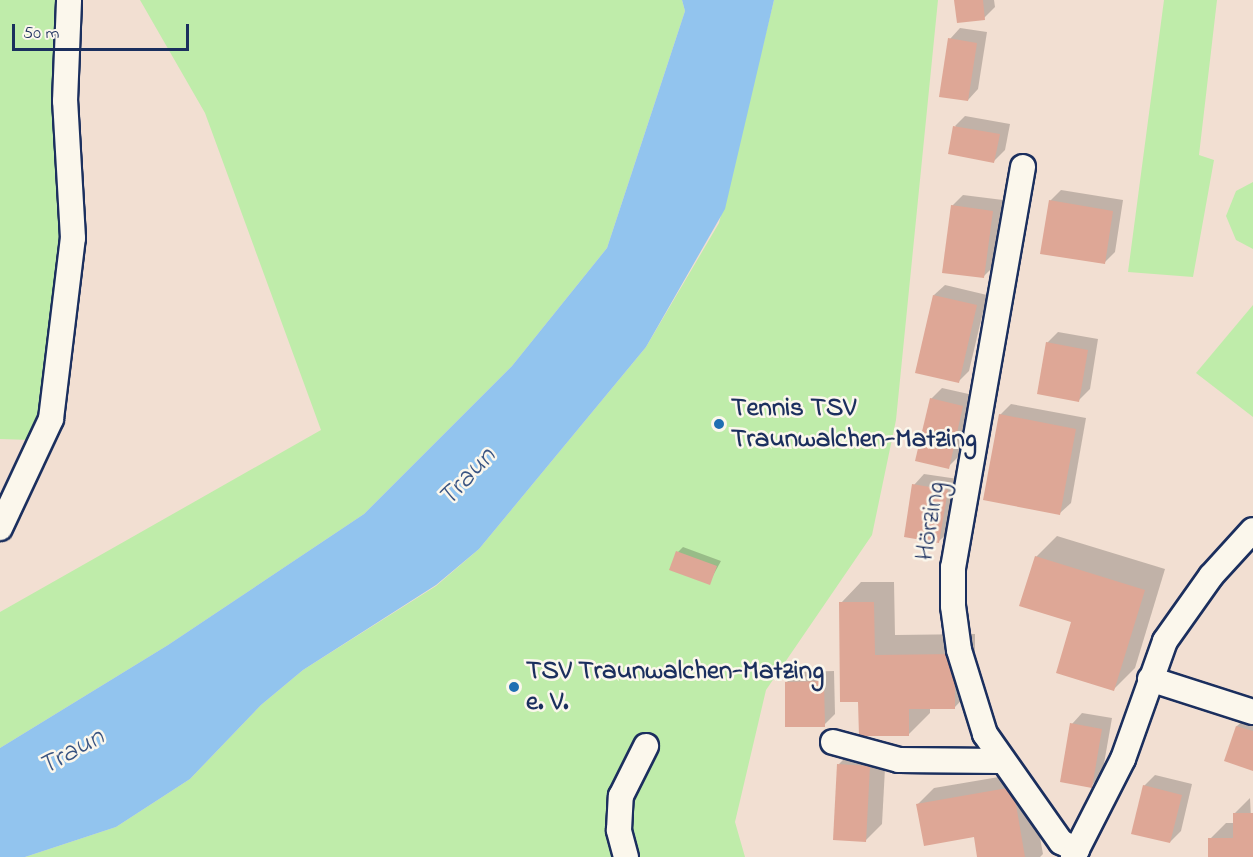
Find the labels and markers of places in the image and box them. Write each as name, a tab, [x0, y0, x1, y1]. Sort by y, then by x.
place label: Tennis TSV Traunwalchen-Matzing	[731, 392, 977, 455]
marker: Tennis TSV Traunwalchen-Matzing	[712, 417, 726, 431]
place label: TSV Traunwalchen-Matzing e. V.	[526, 655, 824, 718]
marker: TSV Traunwalchen-Matzing e. V.	[507, 680, 521, 694]

